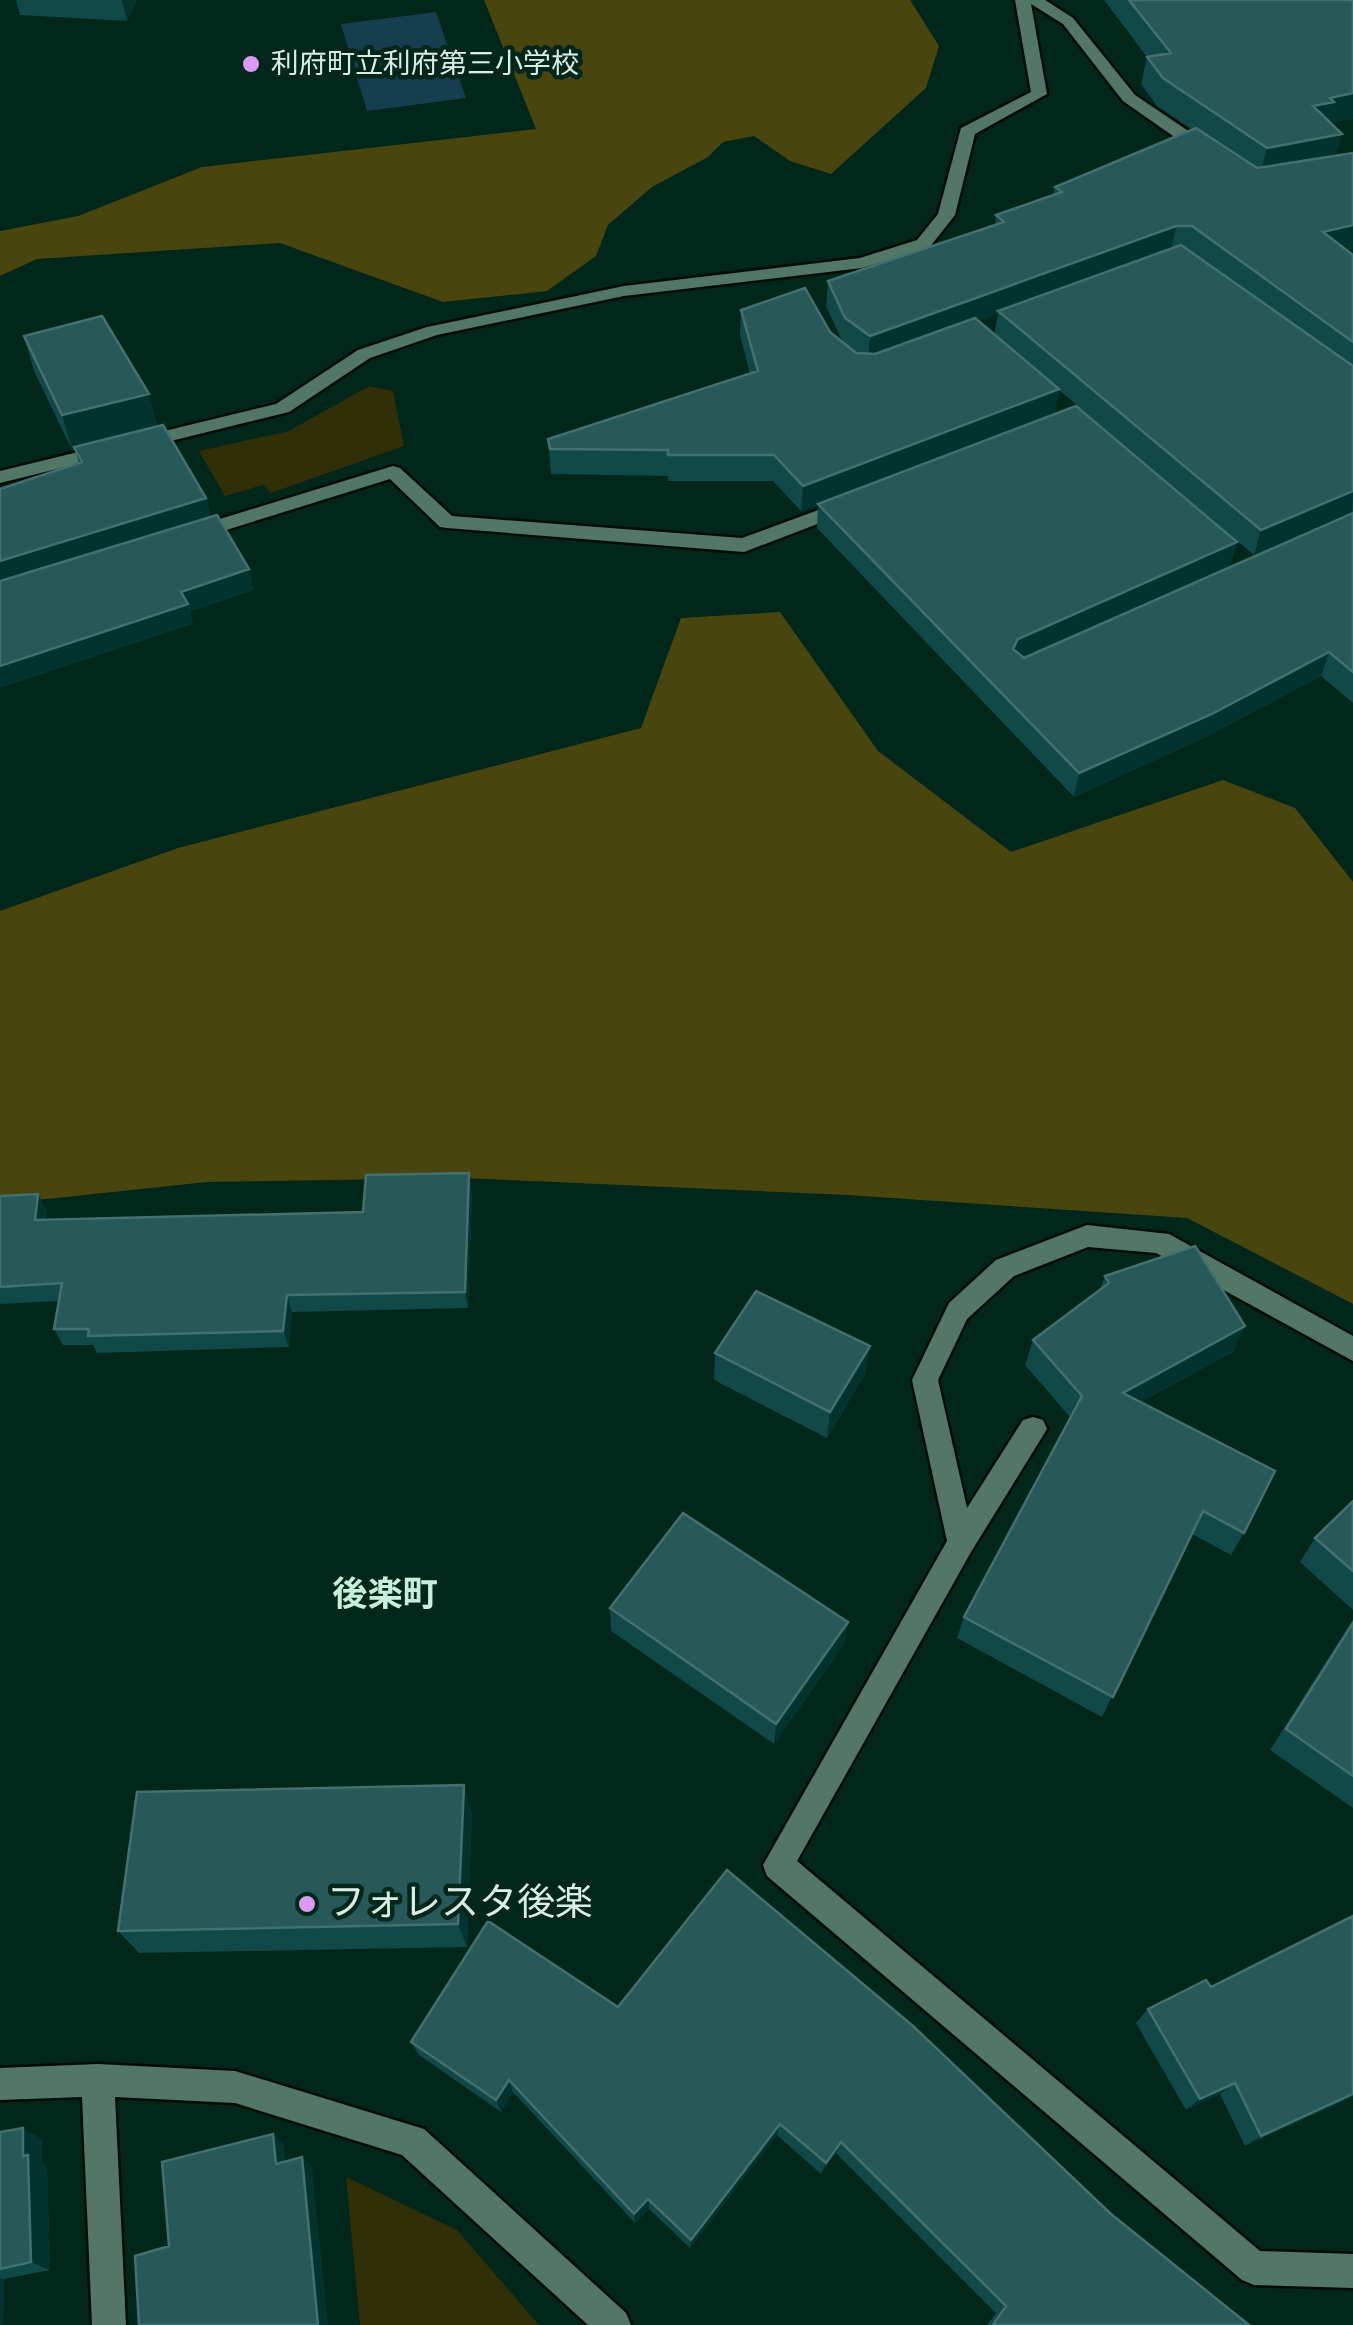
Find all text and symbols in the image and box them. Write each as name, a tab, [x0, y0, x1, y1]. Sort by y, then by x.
place label: 利府町立利府第三小学校	[271, 43, 579, 86]
marker: 利府町立利府第三小学校	[240, 53, 262, 75]
district label: 後楽町	[332, 1569, 438, 1622]
place label: フォレスタ後楽	[327, 1875, 593, 1933]
marker: フォレスタ後楽	[296, 1893, 318, 1915]

